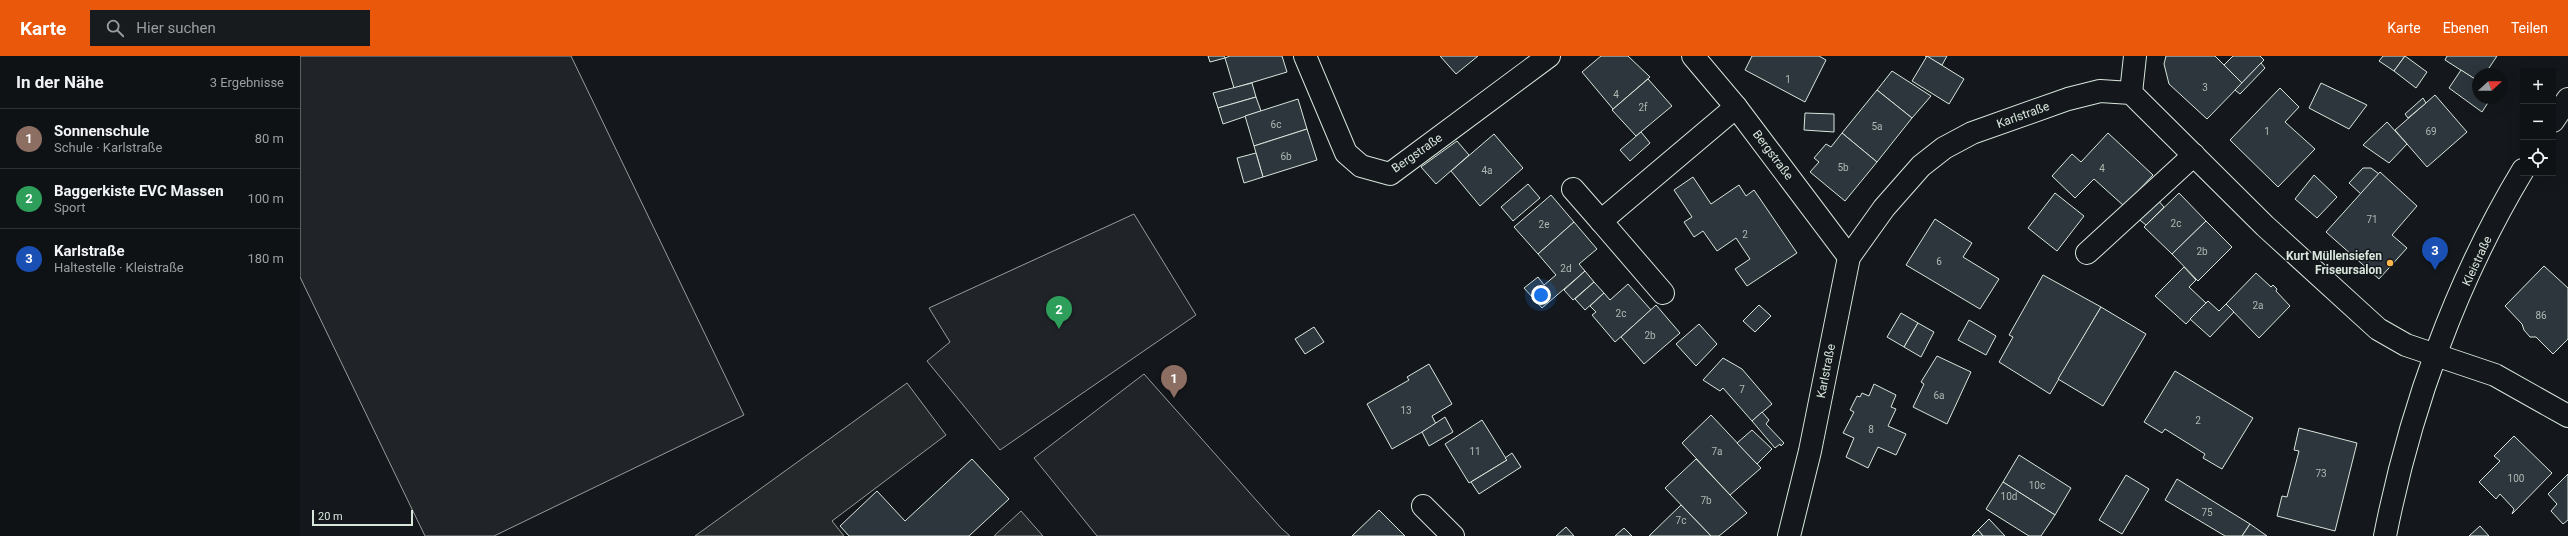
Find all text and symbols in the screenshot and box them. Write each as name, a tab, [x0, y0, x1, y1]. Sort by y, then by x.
search box	[90, 10, 370, 46]
text: Karte	[20, 17, 66, 40]
icon: search	[104, 17, 126, 39]
text: Hier suchen	[136, 19, 216, 37]
text: Karte	[2387, 20, 2421, 36]
text: Ebenen	[2443, 20, 2489, 36]
text: Teilen	[2511, 20, 2548, 36]
north arrow	[2472, 68, 2508, 104]
map controls	[2520, 68, 2556, 176]
button: +	[2520, 68, 2556, 104]
text: In der Nähe	[16, 72, 104, 92]
house number: 1	[1785, 74, 1791, 85]
text: 3 Ergebnisse	[210, 75, 284, 90]
house number: 3	[2202, 82, 2208, 93]
house number: 4	[1613, 89, 1619, 100]
street label: Karlstraße	[1995, 99, 2051, 131]
house number: 2f	[1638, 102, 1648, 113]
button: −	[2520, 104, 2556, 140]
house number: 6c	[1271, 119, 1281, 130]
house number: 5a	[1871, 121, 1883, 132]
text: Sonnenschule	[54, 122, 149, 140]
house number: 1	[2264, 126, 2270, 137]
house number: 69	[2425, 126, 2437, 137]
street label: Bergstraße	[1750, 127, 1796, 183]
street label: Bergstraße	[1389, 130, 1445, 176]
text: 1	[25, 131, 33, 146]
text: 80 m	[255, 131, 284, 146]
text: Schule · Karlstraße	[54, 140, 162, 155]
button: locate	[2520, 140, 2556, 176]
house number: 6b	[1280, 151, 1292, 162]
house number: 5b	[1837, 162, 1849, 173]
house number: 4	[2099, 163, 2105, 174]
house number: 4a	[1481, 165, 1493, 176]
text: Baggerkiste EVC Massen	[54, 182, 224, 200]
text: 2	[25, 191, 33, 206]
text: 100 m	[247, 191, 284, 206]
text: Sport	[54, 200, 85, 215]
house number: 71	[2366, 214, 2378, 225]
house number: 2c	[2171, 218, 2181, 229]
house number: 2e	[1539, 219, 1549, 230]
house number: 2	[1742, 229, 1748, 240]
street label: Kleistraße	[2459, 234, 2495, 288]
pin: 3	[2422, 237, 2448, 270]
text: Karlstraße	[54, 242, 125, 260]
house number: 2b	[2196, 246, 2208, 257]
place label: Kurt Müllensiefen Friseursalon	[2286, 249, 2382, 277]
text: 3	[25, 251, 33, 266]
text: 180 m	[247, 251, 284, 266]
house number: 6	[1936, 256, 1942, 267]
marker: Kurt Müllensiefen Friseursalon	[2385, 258, 2395, 268]
text: Haltestelle · Kleistraße	[54, 260, 184, 275]
house number: 2d	[1560, 263, 1572, 274]
your location	[1531, 285, 1551, 305]
pin: 2	[1046, 296, 1072, 329]
house number: 2a	[2252, 300, 2264, 311]
house number: 2c	[1616, 308, 1626, 319]
house number: 86	[2535, 310, 2547, 321]
house number: 2b	[1644, 330, 1656, 341]
street label: Karlstraße	[1814, 343, 1838, 399]
pin: 1	[1161, 365, 1187, 398]
house number: 7	[1739, 384, 1745, 395]
house number: 6a	[1933, 390, 1945, 401]
house number: 13	[1400, 405, 1412, 416]
house number: 2	[2195, 415, 2201, 426]
house number: 8	[1868, 424, 1874, 435]
house number: 11	[1469, 446, 1481, 457]
house number: 7a	[1711, 446, 1723, 457]
house number: 73	[2315, 468, 2327, 479]
house number: 100	[2508, 473, 2525, 484]
house number: 10c	[2029, 480, 2045, 491]
house number: 10d	[2001, 491, 2017, 502]
house number: 7b	[1700, 495, 1712, 506]
house number: 75	[2201, 507, 2213, 518]
scale bar	[312, 508, 413, 527]
text: 20 m	[318, 510, 343, 523]
house number: 7c	[1676, 515, 1686, 526]

